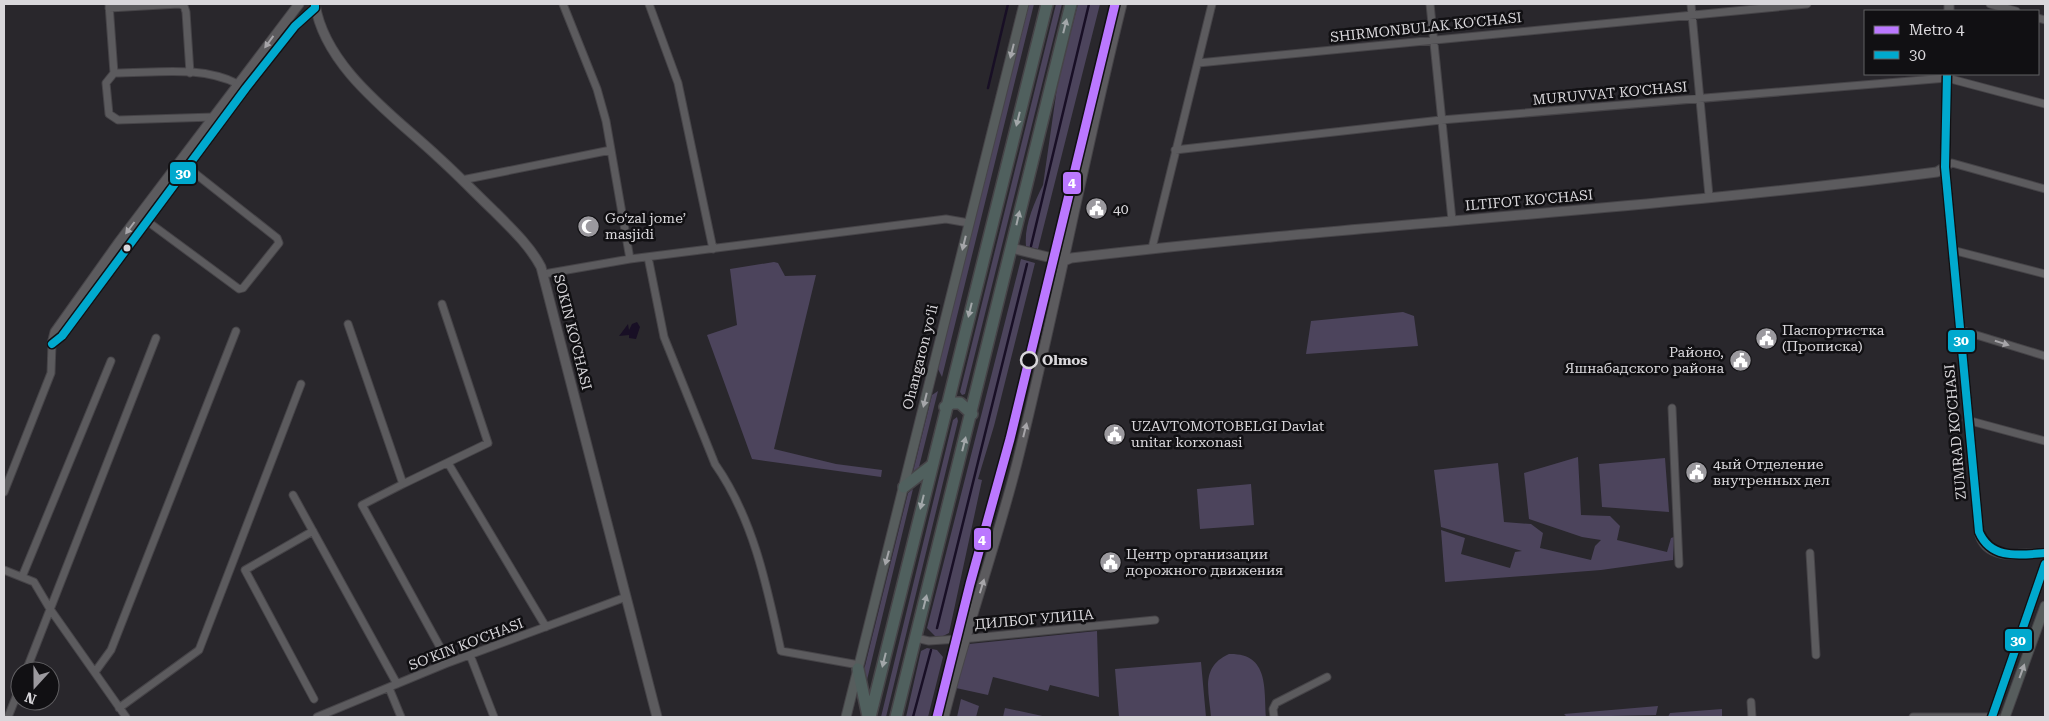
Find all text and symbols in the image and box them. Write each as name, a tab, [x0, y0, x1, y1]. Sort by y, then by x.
street label: SHIRMONBULAK KO'CHASI	[1329, 9, 1523, 45]
legend	[1864, 10, 2039, 75]
one-way arrow	[1061, 19, 1069, 34]
text: Metro 4	[1909, 21, 1965, 39]
one-way arrow	[264, 35, 274, 49]
one-way arrow	[1008, 44, 1016, 59]
text: 30	[1909, 46, 1926, 64]
street label: MURUVVAT KO'CHASI	[1532, 78, 1688, 108]
one-way arrow	[1014, 111, 1022, 126]
line badge: 30	[169, 161, 197, 185]
text: 30	[175, 165, 191, 181]
line badge: 4	[1062, 171, 1082, 195]
text: 4	[1068, 174, 1076, 190]
street label: ILTIFOT KO'CHASI	[1464, 186, 1594, 214]
public building icon: 40	[1085, 197, 1109, 221]
place label: 40	[1113, 201, 1129, 217]
place label: Go‘zal jome’ masjidi	[605, 210, 686, 242]
one-way arrow	[1014, 211, 1022, 226]
mosque icon: Go‘zal jome’ masjidi	[577, 214, 601, 238]
one-way arrow	[125, 221, 135, 235]
one-way arrow	[960, 235, 968, 250]
unlabelled marker	[122, 243, 132, 253]
street label: SOKIN KO'CHASI	[551, 273, 595, 391]
street label: Ohangaron yoʻli	[899, 302, 941, 411]
one-way arrow	[965, 303, 973, 318]
place label: Паспортистка (Прописка)	[1782, 322, 1885, 354]
public building icon: Паспортистка (Прописка)	[1754, 326, 1778, 350]
line badge: 30	[1947, 329, 1976, 353]
text: 30	[1953, 332, 1969, 348]
one-way arrow	[1995, 339, 2010, 347]
place label: Районо, Яшнабадского района	[1565, 344, 1724, 376]
public building icon: Районо, Яшнабадского района	[1728, 348, 1752, 372]
marker: Olmos	[1020, 351, 1038, 369]
place label: Olmos	[1042, 352, 1088, 368]
street label: ZUMRAD KO'CHASI	[1941, 364, 1969, 500]
one-way arrow	[921, 393, 929, 408]
place label: UZAVTOMOTOBELGI Davlat unitar korxonasi	[1131, 418, 1324, 450]
one-way arrow	[1021, 422, 1029, 437]
public building icon: UZAVTOMOTOBELGI Davlat unitar korxonasi	[1103, 422, 1127, 446]
one-way arrow	[960, 437, 968, 452]
place label: 4ый Отделение внутренных дел	[1713, 456, 1830, 488]
public building icon: 4ый Отделение внутренных дел	[1685, 460, 1709, 484]
one-way arrow	[918, 495, 926, 510]
line badge: 4	[973, 527, 992, 551]
text: 4	[978, 531, 986, 547]
place label: Центр организации дорожного движения	[1126, 546, 1283, 578]
public building icon: Центр организации дорожного движения	[1098, 550, 1122, 574]
one-way arrow	[882, 551, 890, 566]
one-way arrow	[978, 579, 986, 594]
one-way arrow	[921, 594, 929, 610]
street label: ДИЛБОГ УЛИЦА	[974, 606, 1094, 632]
street label: SO'KIN KO'CHASI	[406, 615, 526, 673]
line badge: 30	[2004, 628, 2033, 652]
text: 30	[2010, 632, 2026, 648]
one-way arrow	[880, 653, 888, 668]
north arrow	[10, 661, 60, 711]
one-way arrow	[2019, 664, 2026, 679]
text: N	[22, 689, 38, 708]

